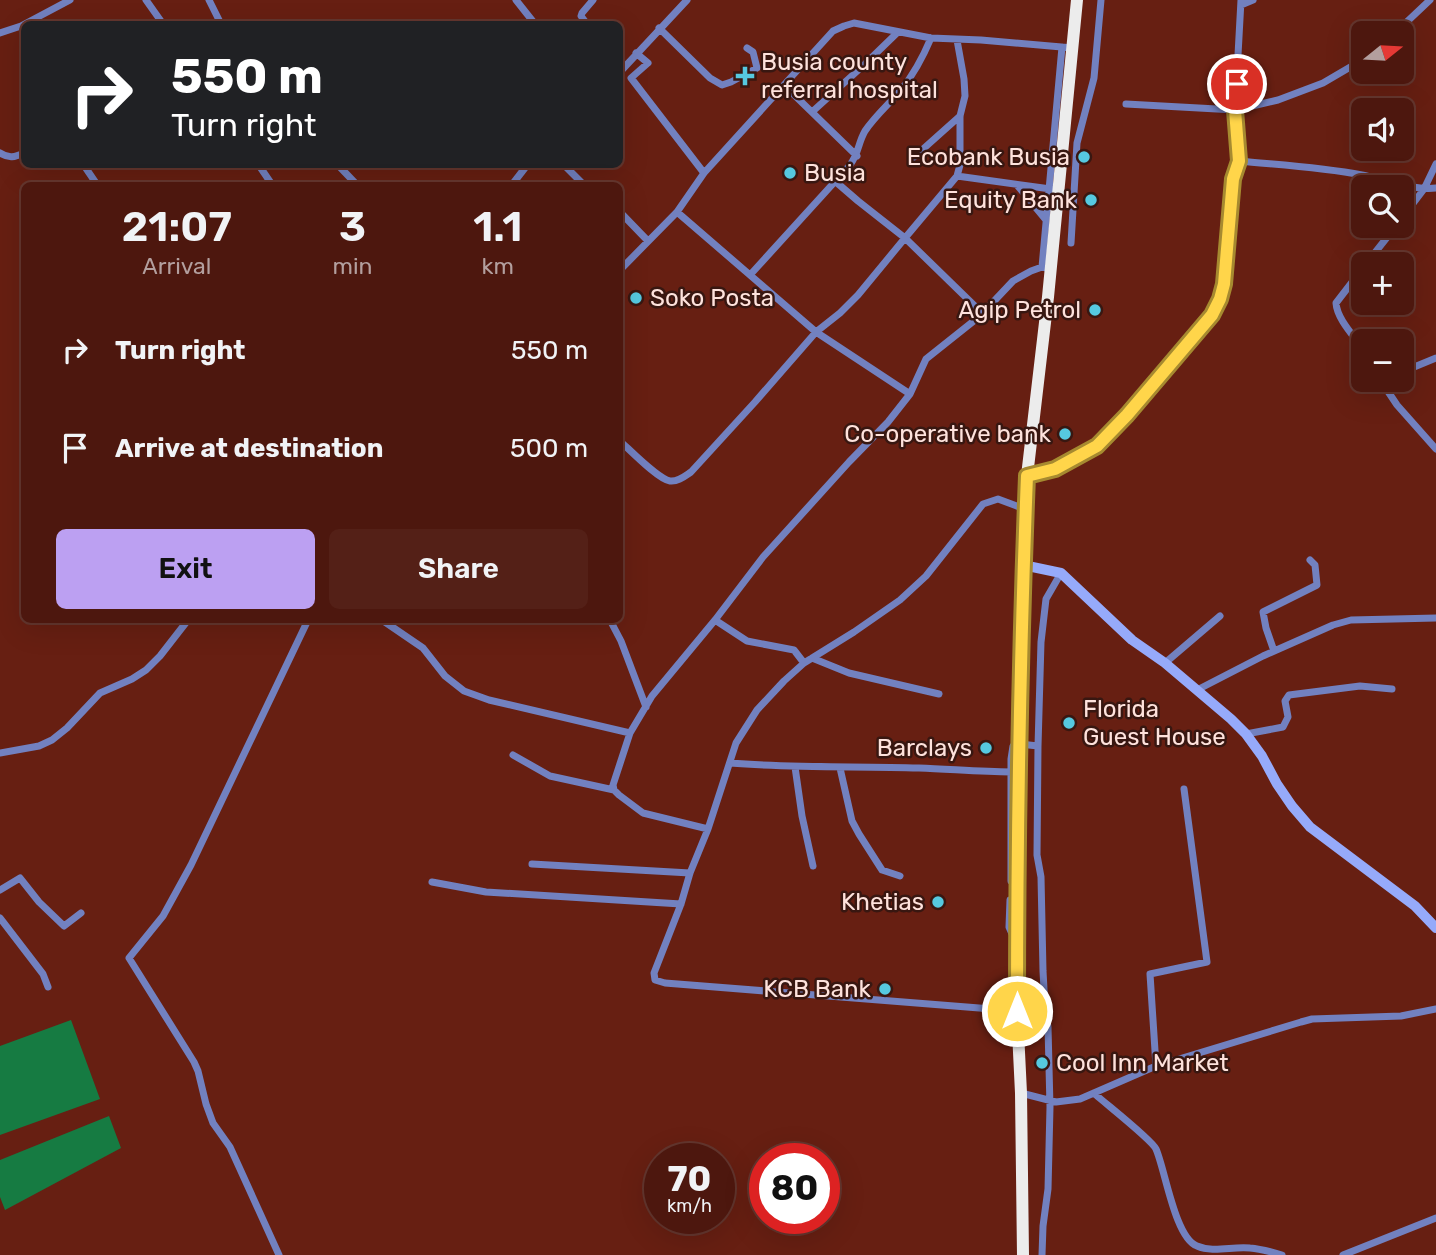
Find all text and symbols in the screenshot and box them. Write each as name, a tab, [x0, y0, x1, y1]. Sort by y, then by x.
north arrow	[1351, 21, 1414, 84]
map controls	[1351, 21, 1414, 392]
text: 550 m	[171, 47, 323, 105]
place label: Busia county referral hospital	[761, 48, 938, 104]
icon: right	[56, 49, 147, 140]
pin	[1207, 54, 1267, 114]
icon: arrive	[1218, 65, 1256, 103]
marker: Busia county referral hospital	[735, 66, 755, 86]
button: sound	[1351, 98, 1414, 161]
text: Turn right	[171, 106, 316, 144]
place label: Ecobank Busia	[907, 143, 1070, 171]
marker: Ecobank Busia	[1076, 149, 1092, 165]
place label: Busia	[804, 159, 866, 187]
marker: Busia	[782, 165, 798, 181]
button: search	[1351, 175, 1414, 238]
place label: Equity Bank	[944, 186, 1078, 214]
marker: Equity Bank	[1083, 192, 1099, 208]
text: 21:07	[122, 202, 232, 252]
text: 3	[339, 202, 366, 252]
text: 1.1	[473, 202, 522, 252]
text: Arrival	[142, 252, 211, 280]
text: min	[333, 252, 372, 280]
text: km	[482, 252, 514, 280]
button: +	[1351, 252, 1414, 315]
place label: Soko Posta	[650, 284, 774, 312]
marker: Soko Posta	[628, 290, 644, 306]
place label: Agip Petrol	[958, 296, 1081, 324]
marker: Agip Petrol	[1087, 302, 1103, 318]
button: −	[1351, 329, 1414, 392]
icon: right	[56, 331, 94, 369]
text: Turn right	[115, 335, 245, 366]
text: 550 m	[511, 335, 588, 366]
place label: Co-operative bank	[844, 420, 1052, 448]
marker: Co-operative bank	[1057, 426, 1073, 442]
icon: arrive	[56, 429, 94, 467]
text: Arrive at destination	[115, 433, 383, 464]
text: 500 m	[510, 433, 588, 464]
button: Exit	[56, 529, 315, 609]
button: Share	[329, 529, 588, 609]
place label: Florida Guest House	[1083, 695, 1226, 751]
marker: Florida Guest House	[1061, 715, 1077, 731]
place label: Barclays	[877, 734, 972, 762]
marker: Barclays	[978, 740, 994, 756]
place label: Khetias	[841, 888, 924, 916]
marker: Khetias	[930, 894, 946, 910]
position arrow	[980, 974, 1054, 1048]
place label: KCB Bank	[763, 975, 872, 1003]
marker: KCB Bank	[877, 981, 893, 997]
place label: Cool Inn Market	[1056, 1049, 1229, 1077]
marker: Cool Inn Market	[1034, 1055, 1050, 1071]
speed limit sign: 80	[749, 1143, 840, 1234]
text: 70	[668, 1158, 711, 1200]
text: km/h	[667, 1195, 712, 1217]

